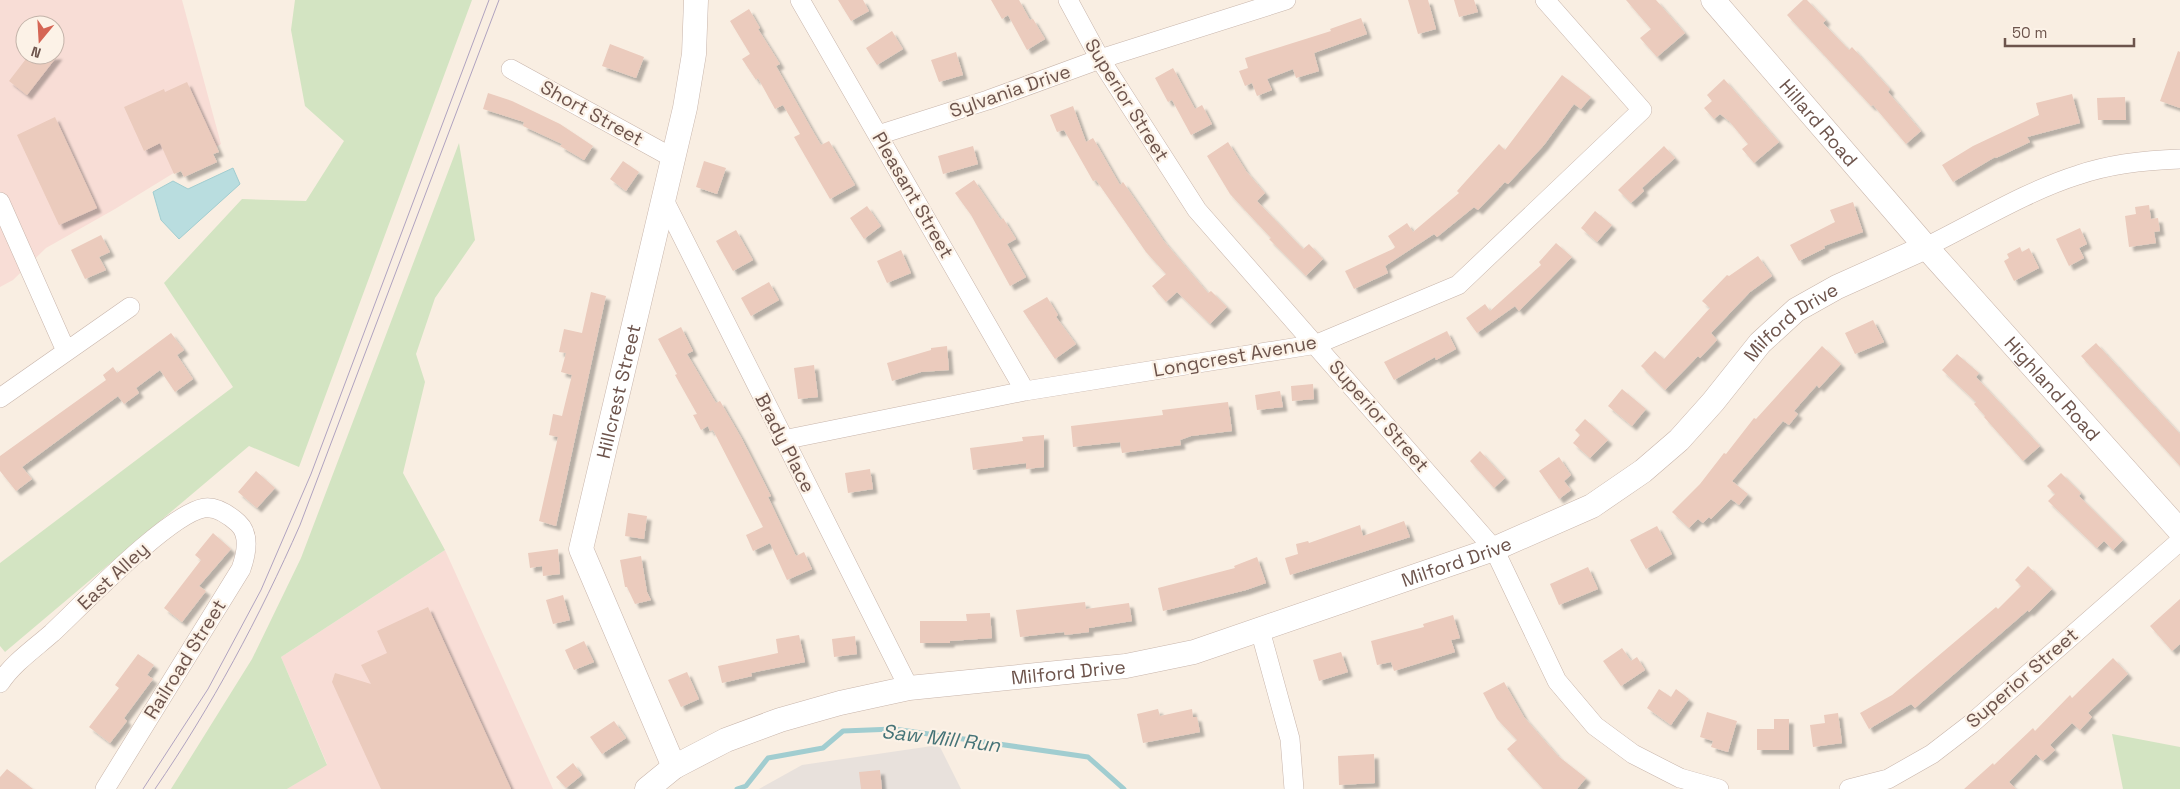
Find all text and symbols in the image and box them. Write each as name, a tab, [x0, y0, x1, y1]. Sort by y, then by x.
north arrow	[15, 15, 65, 65]
scale bar	[2005, 15, 2134, 47]
text: 50 m	[2012, 23, 2047, 42]
street label: Superior Street	[1079, 34, 1175, 166]
text: N	[29, 42, 43, 62]
street label: Sylvania Drive	[946, 59, 1074, 123]
street label: Short Street	[536, 74, 648, 152]
street label: Hillard Road	[1774, 74, 1864, 172]
street label: Pleasant Street	[867, 127, 959, 263]
street label: Milford Drive	[1738, 277, 1842, 366]
street label: Hillcrest Street	[590, 322, 646, 461]
street label: Longcrest Avenue	[1151, 329, 1319, 383]
street label: Highland Road	[1999, 331, 2106, 446]
street label: Superior Street	[1323, 355, 1435, 477]
street label: Brady Place	[749, 389, 821, 497]
street label: Milford Drive	[1398, 530, 1515, 592]
street label: East Alley	[72, 537, 154, 615]
street label: Railroad Street	[138, 594, 232, 724]
street label: Superior Street	[1961, 622, 2083, 734]
street label: Milford Drive	[1010, 654, 1127, 690]
water label: Saw Mill Run	[880, 718, 1002, 758]

